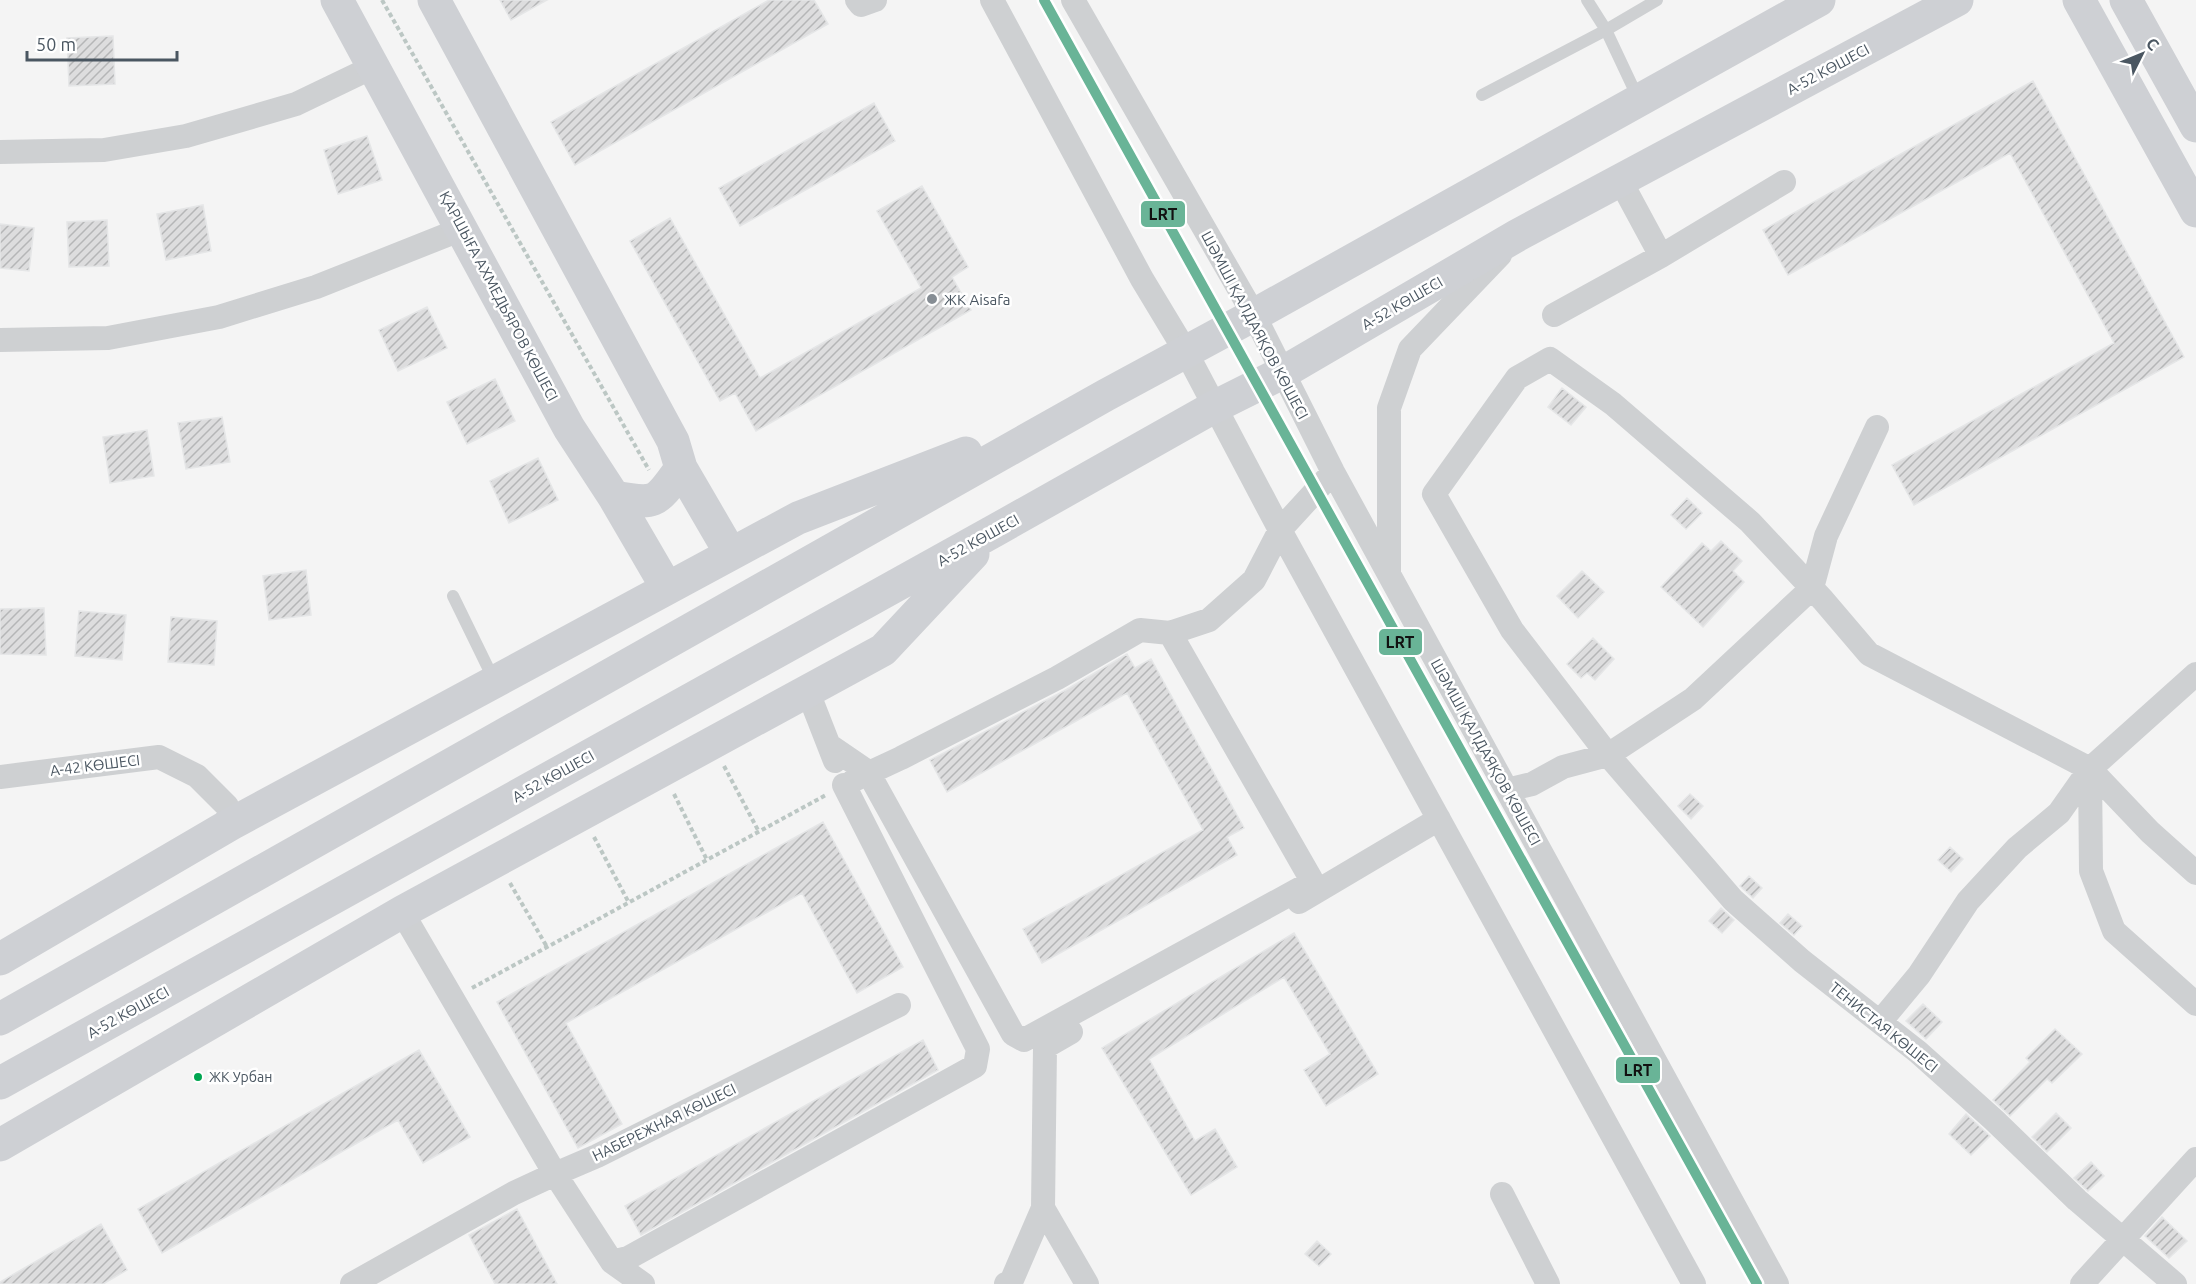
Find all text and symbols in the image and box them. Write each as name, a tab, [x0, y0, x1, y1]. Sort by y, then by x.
scale bar	[27, 24, 177, 62]
north arrow	[2112, 24, 2172, 84]
text: 50 m	[36, 34, 76, 54]
text: С	[2143, 34, 2163, 54]
street label: А-52 КӨШЕСІ	[1784, 40, 1872, 98]
street label: ҚАРШЫҒА АХМЕДЬЯРОВ КӨШЕСІ	[436, 188, 562, 404]
line badge: LRT	[1140, 200, 1186, 228]
text: LRT	[1149, 205, 1178, 223]
street label: ШӘМШІ ҚАЛДАЯҚОВ КӨШЕСІ	[1198, 228, 1312, 422]
street label: А-52 КӨШЕСІ	[1358, 273, 1446, 333]
place label: ЖК Aisafa	[944, 291, 1011, 308]
marker: ЖК Aisafa	[925, 292, 939, 306]
street label: А-52 КӨШЕСІ	[934, 511, 1022, 569]
line badge: LRT	[1378, 628, 1423, 656]
text: LRT	[1386, 633, 1415, 651]
street label: ШӘМШІ ҚАЛДАЯҚОВ КӨШЕСІ	[1428, 656, 1544, 848]
street label: А-52 КӨШЕСІ	[509, 747, 597, 805]
street label: А-42 КӨШЕСІ	[49, 751, 141, 779]
street label: ТЕНИСТАЯ КӨШЕСІ	[1827, 978, 1941, 1076]
street label: А-52 КӨШЕСІ	[84, 983, 172, 1041]
line badge: LRT	[1615, 1056, 1661, 1084]
text: LRT	[1624, 1061, 1653, 1079]
place label: ЖК Урбан	[209, 1069, 272, 1085]
marker: ЖК Урбан	[192, 1071, 204, 1083]
street label: НАБЕРЕЖНАЯ КӨШЕСІ	[589, 1080, 739, 1164]

